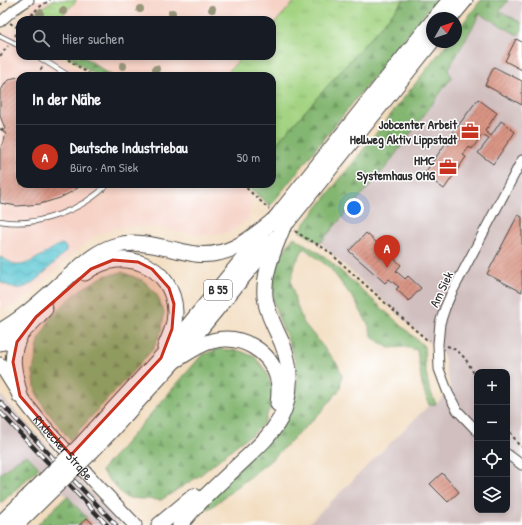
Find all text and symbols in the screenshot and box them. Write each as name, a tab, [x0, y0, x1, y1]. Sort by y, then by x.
north arrow	[426, 12, 462, 48]
search box	[16, 16, 276, 60]
icon: search	[30, 27, 52, 49]
text: Hier suchen	[62, 28, 124, 49]
text: In der Nähe	[32, 87, 101, 110]
place label: Jobcenter Arbeit Hellweg Aktiv Lippstadt	[350, 115, 458, 149]
office icon: Jobcenter Arbeit Hellweg Aktiv Lippstadt	[460, 121, 480, 141]
text: Deutsche Industriebau	[70, 137, 188, 158]
text: A	[42, 148, 48, 166]
text: 50 m	[237, 148, 260, 166]
place label: HMC Systemhaus OHG	[357, 151, 436, 185]
office icon: HMC Systemhaus OHG	[438, 157, 458, 177]
text: Büro · Am Siek	[70, 158, 138, 176]
your location	[344, 198, 364, 218]
pin: A	[374, 235, 400, 268]
street label: Am Siek	[425, 268, 457, 310]
road number: B 55	[204, 280, 232, 300]
map controls	[474, 369, 510, 513]
button: +	[474, 369, 510, 405]
button: −	[474, 405, 510, 441]
street label: Rixbecker Straße	[29, 411, 97, 484]
button: locate	[474, 441, 510, 477]
button: layers	[474, 477, 510, 513]

